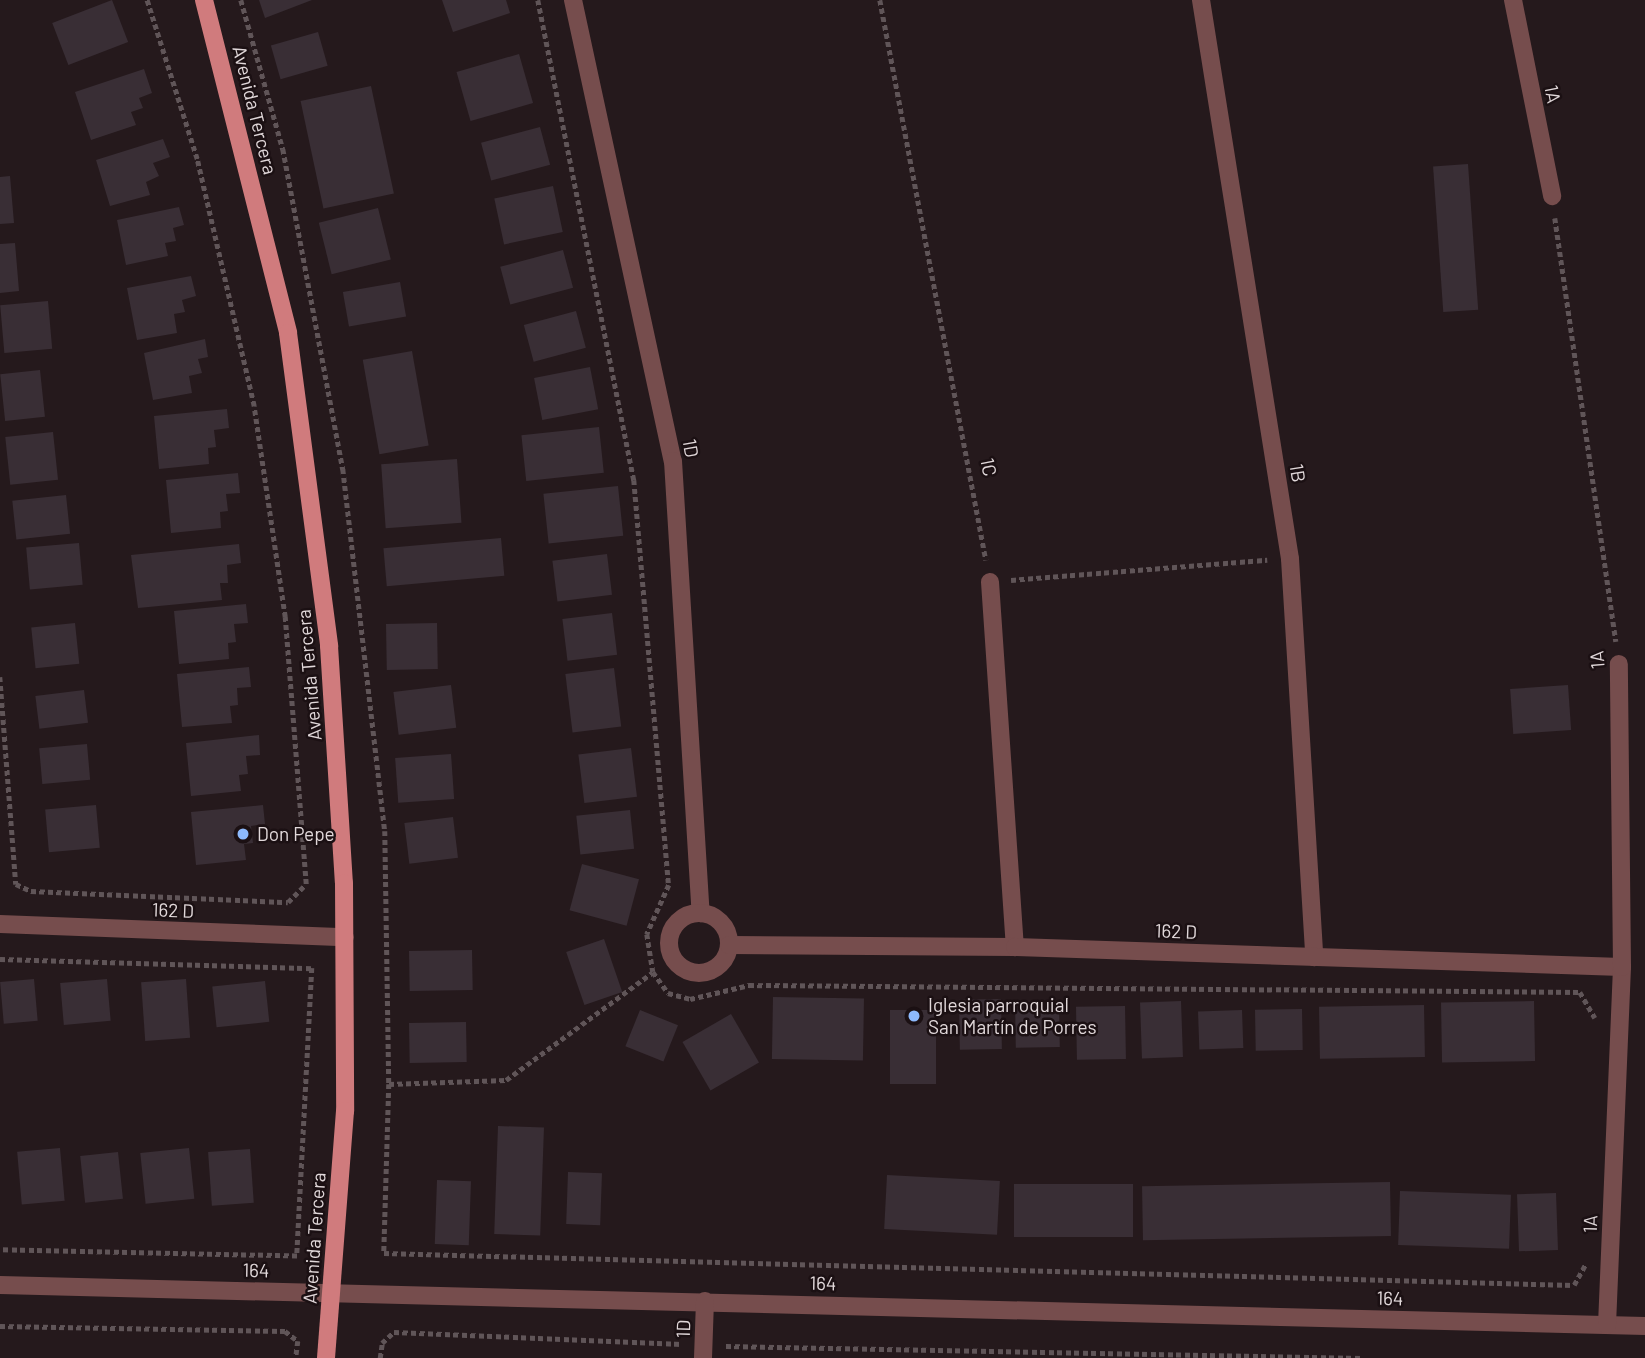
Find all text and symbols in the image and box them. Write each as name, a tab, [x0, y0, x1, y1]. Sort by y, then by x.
street label: Avenida Tercera	[228, 43, 282, 177]
street label: 1A	[1540, 83, 1566, 105]
street label: 1D	[678, 437, 704, 459]
street label: 1C	[976, 456, 1002, 478]
street label: 1B	[1285, 462, 1311, 484]
street label: Avenida Tercera	[292, 608, 326, 742]
street label: 1A	[1585, 650, 1609, 670]
place label: Don Pepe	[257, 823, 335, 845]
marker: Don Pepe	[235, 826, 251, 842]
street label: 162 D	[152, 898, 194, 922]
street label: 162 D	[1155, 919, 1197, 943]
place label: Iglesia parroquial San Martín de Porres	[928, 994, 1097, 1038]
marker: Iglesia parroquial San Martín de Porres	[906, 1008, 922, 1024]
street label: Avenida Tercera	[298, 1171, 330, 1305]
street label: 1A	[1578, 1215, 1602, 1233]
street label: 164	[242, 1258, 270, 1282]
street label: 164	[809, 1271, 837, 1295]
street label: 164	[1376, 1286, 1404, 1310]
street label: 1D	[671, 1319, 695, 1339]

